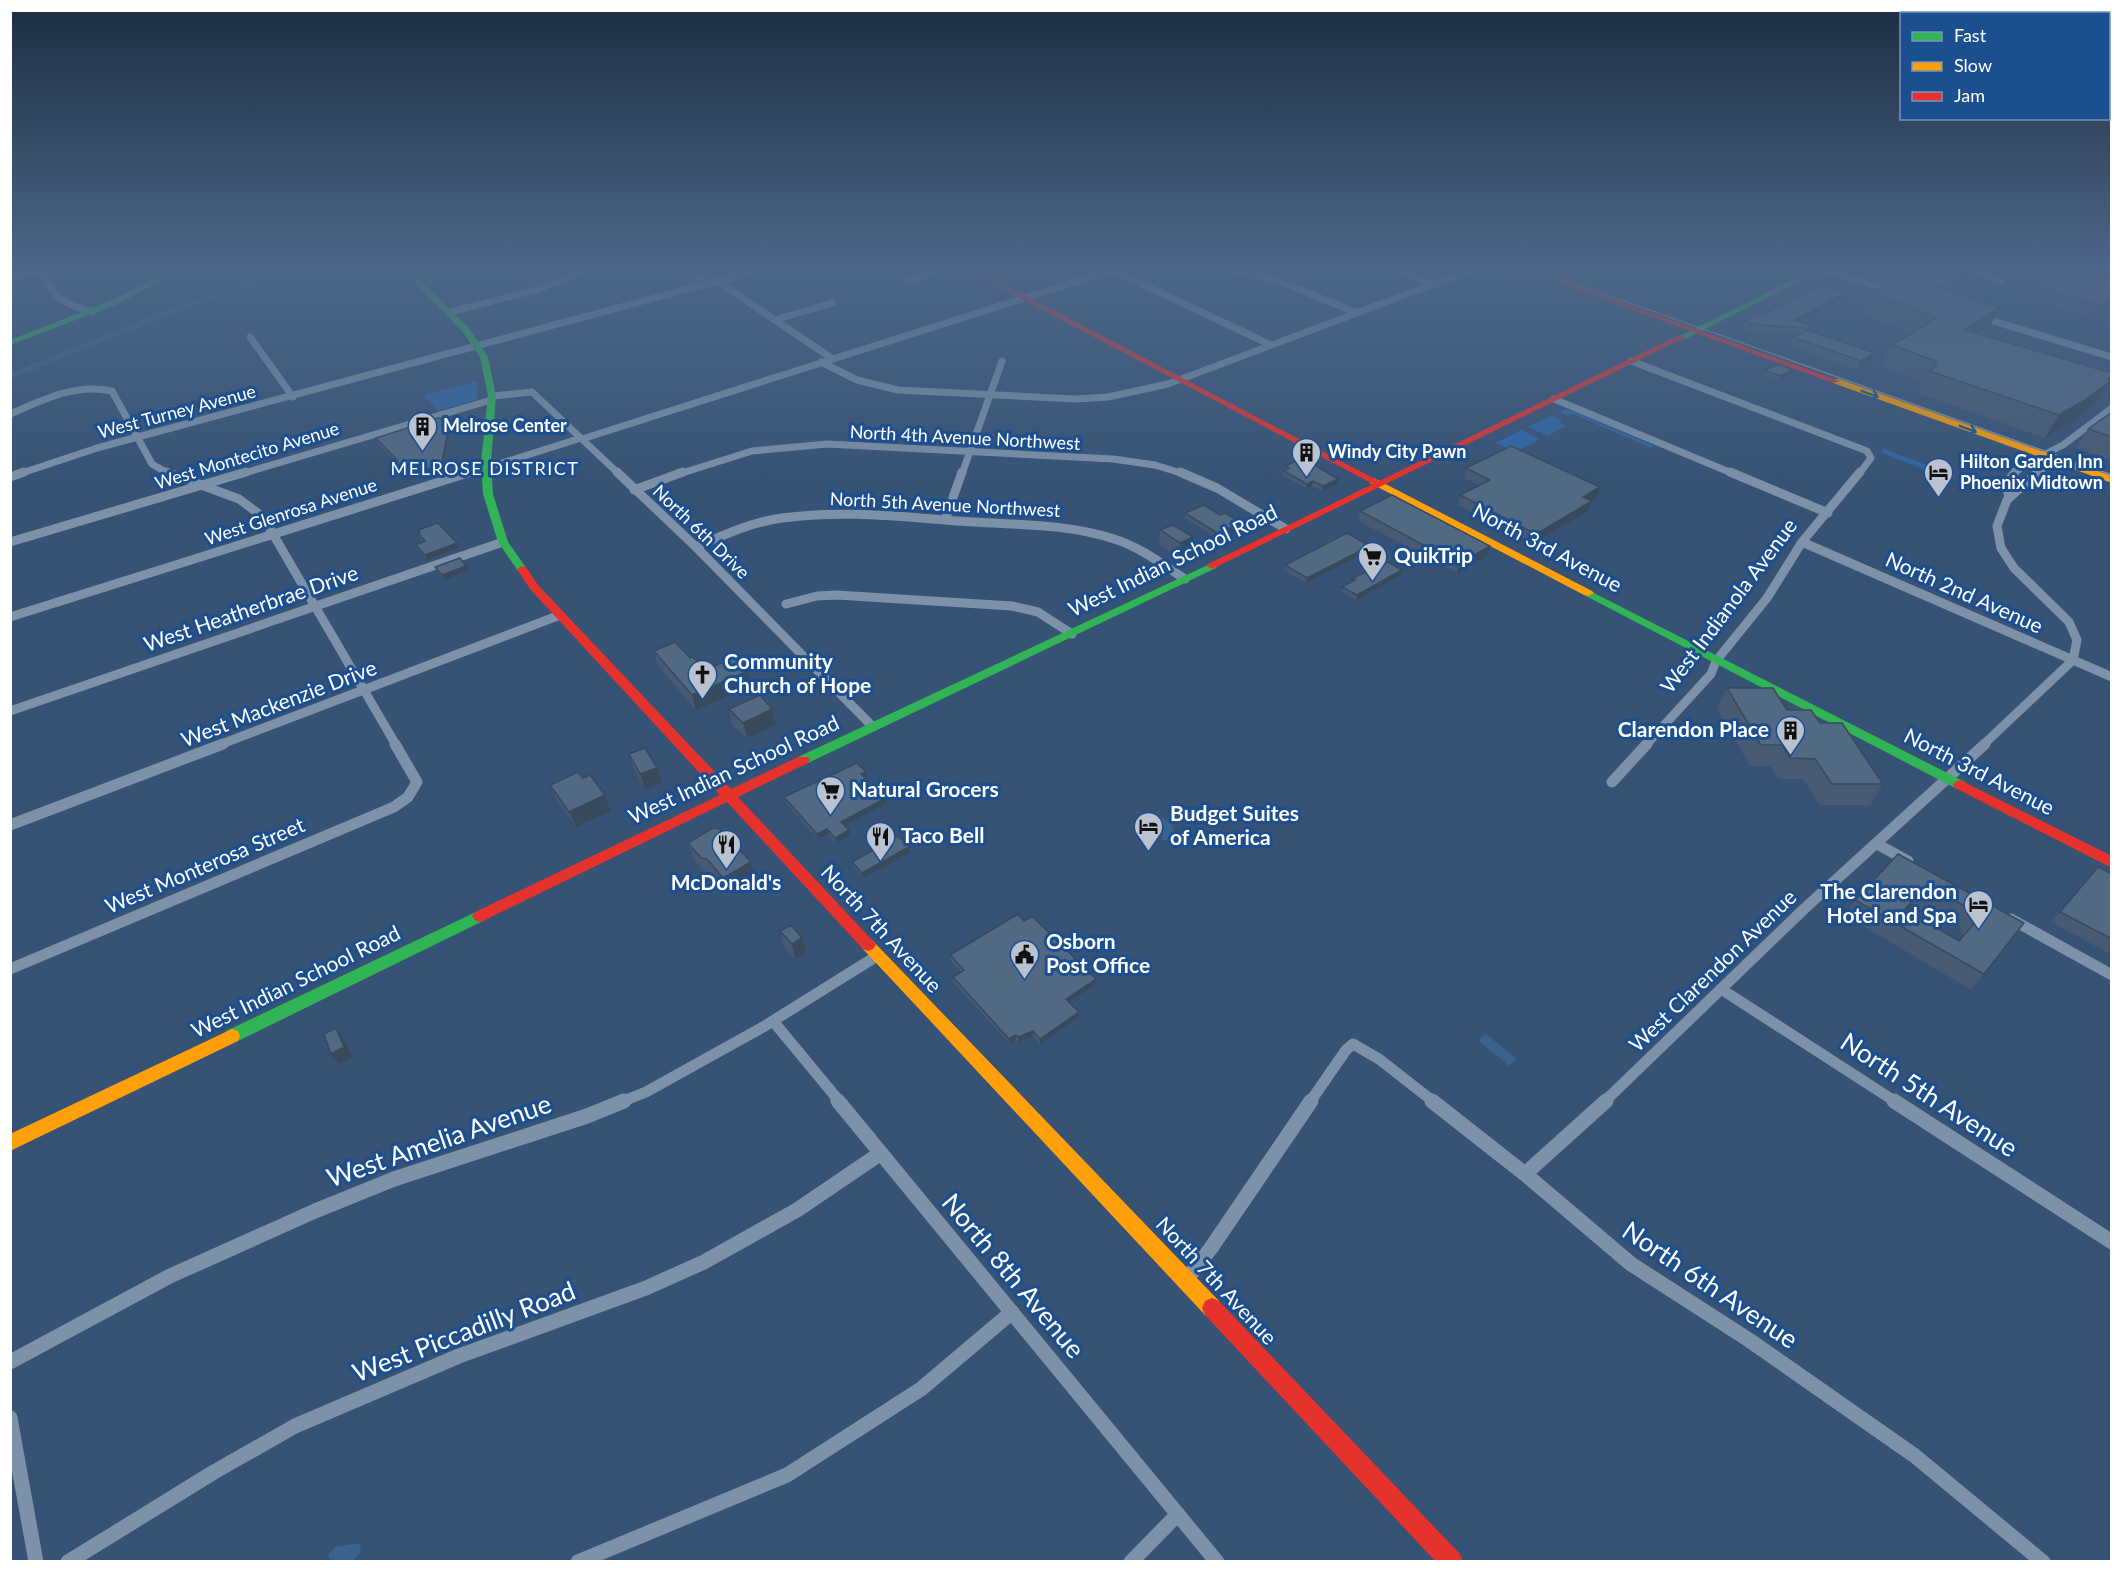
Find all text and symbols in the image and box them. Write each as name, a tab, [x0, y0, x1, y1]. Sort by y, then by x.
legend	[1900, 12, 2110, 120]
text: Fast	[1954, 24, 1987, 46]
text: Slow	[1954, 54, 1992, 76]
text: Jam	[1954, 84, 1985, 106]
street label: West Turney Avenue	[95, 379, 258, 443]
one-way arrow	[1860, 389, 1878, 400]
building icon: Melrose Center	[406, 410, 438, 452]
place label: Melrose Center	[443, 414, 567, 436]
street label: West Montecito Avenue	[152, 417, 342, 494]
street label: North 4th Avenue Northwest	[849, 420, 1081, 454]
one-way arrow	[1958, 424, 1977, 435]
building icon: Windy City Pawn	[1291, 436, 1323, 478]
place label: Windy City Pawn	[1328, 440, 1466, 462]
place label: Hilton Garden Inn Phoenix Midtown	[1960, 450, 2103, 493]
hotel icon: Hilton Garden Inn Phoenix Midtown	[1923, 456, 1955, 498]
district label: MELROSE DISTRICT	[391, 457, 579, 479]
street label: West Glenrosa Avenue	[202, 473, 379, 549]
street label: North 6th Drive	[649, 480, 755, 583]
street label: North 5th Avenue Northwest	[829, 487, 1061, 521]
street label: North 3rd Avenue	[1469, 497, 1627, 597]
street label: West Indian School Road	[1064, 498, 1281, 621]
street label: West Indianola Avenue	[1654, 513, 1801, 697]
supermarket icon: QuikTrip	[1357, 540, 1389, 582]
place label: QuikTrip	[1394, 542, 1473, 567]
street label: North 2nd Avenue	[1882, 546, 2047, 638]
street label: West Heatherbrae Drive	[140, 559, 361, 656]
place label: Community Church of Hope	[724, 648, 871, 697]
street label: West Mackenzie Drive	[177, 654, 380, 751]
church icon: Community Church of Hope	[687, 658, 719, 700]
street label: West Indian School Road	[624, 709, 843, 828]
building icon: Clarendon Place	[1774, 714, 1806, 756]
place label: Clarendon Place	[1618, 716, 1769, 741]
street label: North 3rd Avenue	[1900, 722, 2059, 819]
supermarket icon: Natural Grocers	[814, 774, 846, 816]
place label: Natural Grocers	[851, 776, 999, 801]
place label: Budget Suites of America	[1170, 800, 1299, 849]
hotel icon: Budget Suites of America	[1133, 810, 1165, 852]
street label: West Monterosa Street	[101, 811, 308, 918]
restaurant icon: Taco Bell	[864, 820, 896, 862]
place label: Taco Bell	[901, 822, 984, 847]
restaurant icon: McDonald's	[710, 828, 742, 870]
street label: North 7th Avenue	[817, 859, 948, 997]
place label: McDonald's	[671, 869, 781, 894]
place label: The Clarendon Hotel and Spa	[1820, 878, 1957, 927]
street label: West Clarendon Avenue	[1623, 884, 1801, 1056]
hotel icon: The Clarendon Hotel and Spa	[1962, 888, 1994, 930]
street label: West Indian School Road	[187, 919, 404, 1042]
place label: Osborn Post Office	[1046, 928, 1150, 977]
public building icon: Osborn Post Office	[1009, 938, 1041, 980]
street label: North 5th Avenue	[1835, 1025, 2024, 1163]
street label: West Amelia Avenue	[322, 1087, 555, 1193]
street label: North 8th Avenue	[936, 1187, 1092, 1364]
street label: North 7th Avenue	[1152, 1211, 1283, 1349]
street label: North 6th Avenue	[1617, 1214, 1804, 1355]
street label: West Piccadilly Road	[348, 1274, 579, 1388]

